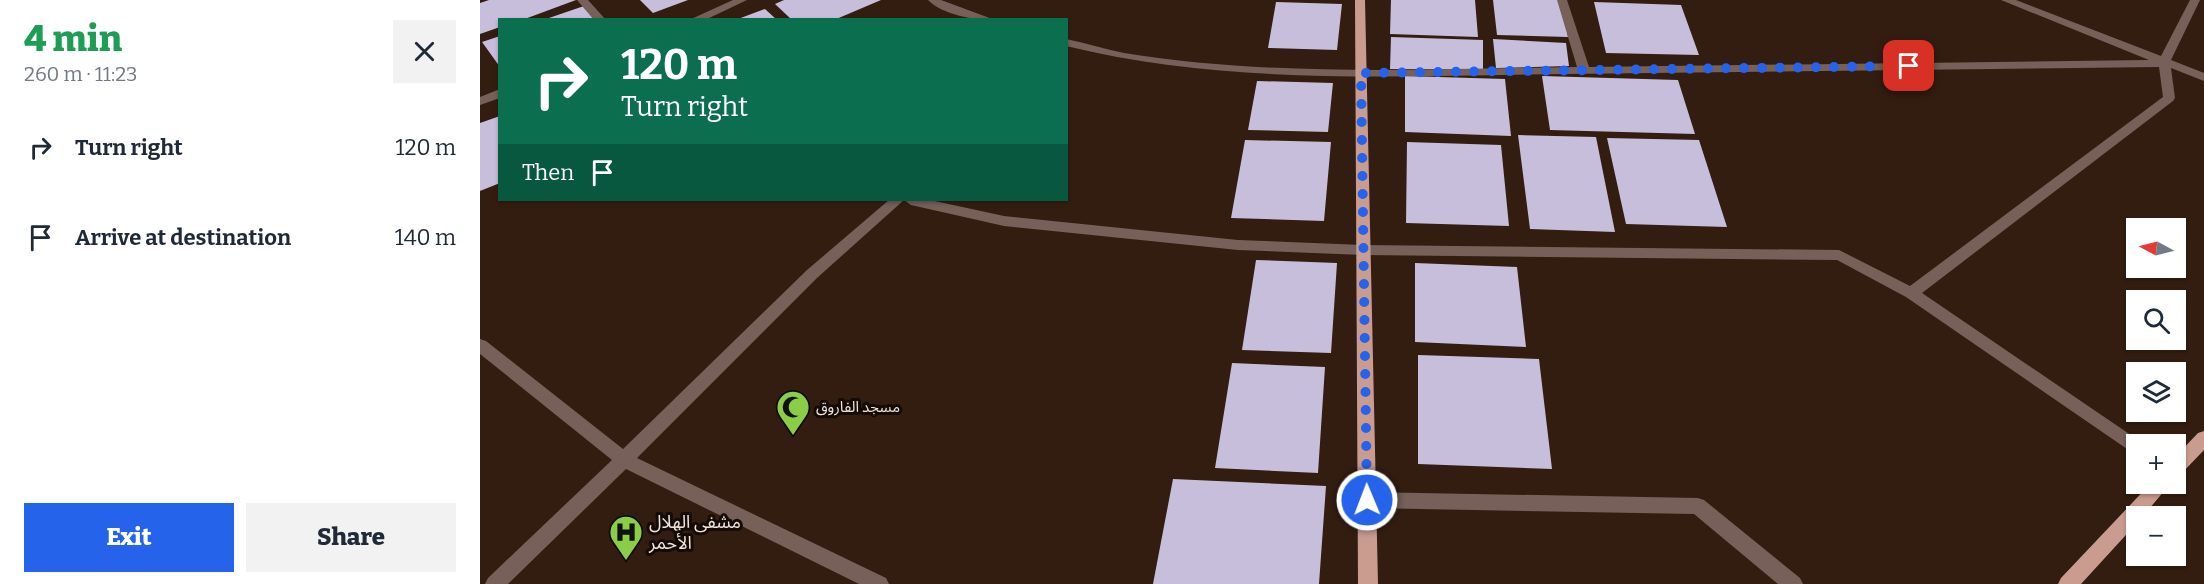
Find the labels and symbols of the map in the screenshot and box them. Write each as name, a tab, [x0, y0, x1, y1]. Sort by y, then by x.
pin	[1883, 40, 1934, 91]
north arrow	[2126, 218, 2186, 278]
mosque icon: مسجد الفاروق	[775, 389, 811, 436]
place label: مسجد الفاروق	[816, 398, 900, 416]
position arrow	[1335, 468, 1399, 532]
place label: مشفى الهلال الأحمر	[648, 511, 741, 554]
hospital icon: مشفى الهلال الأحمر	[608, 514, 644, 561]

